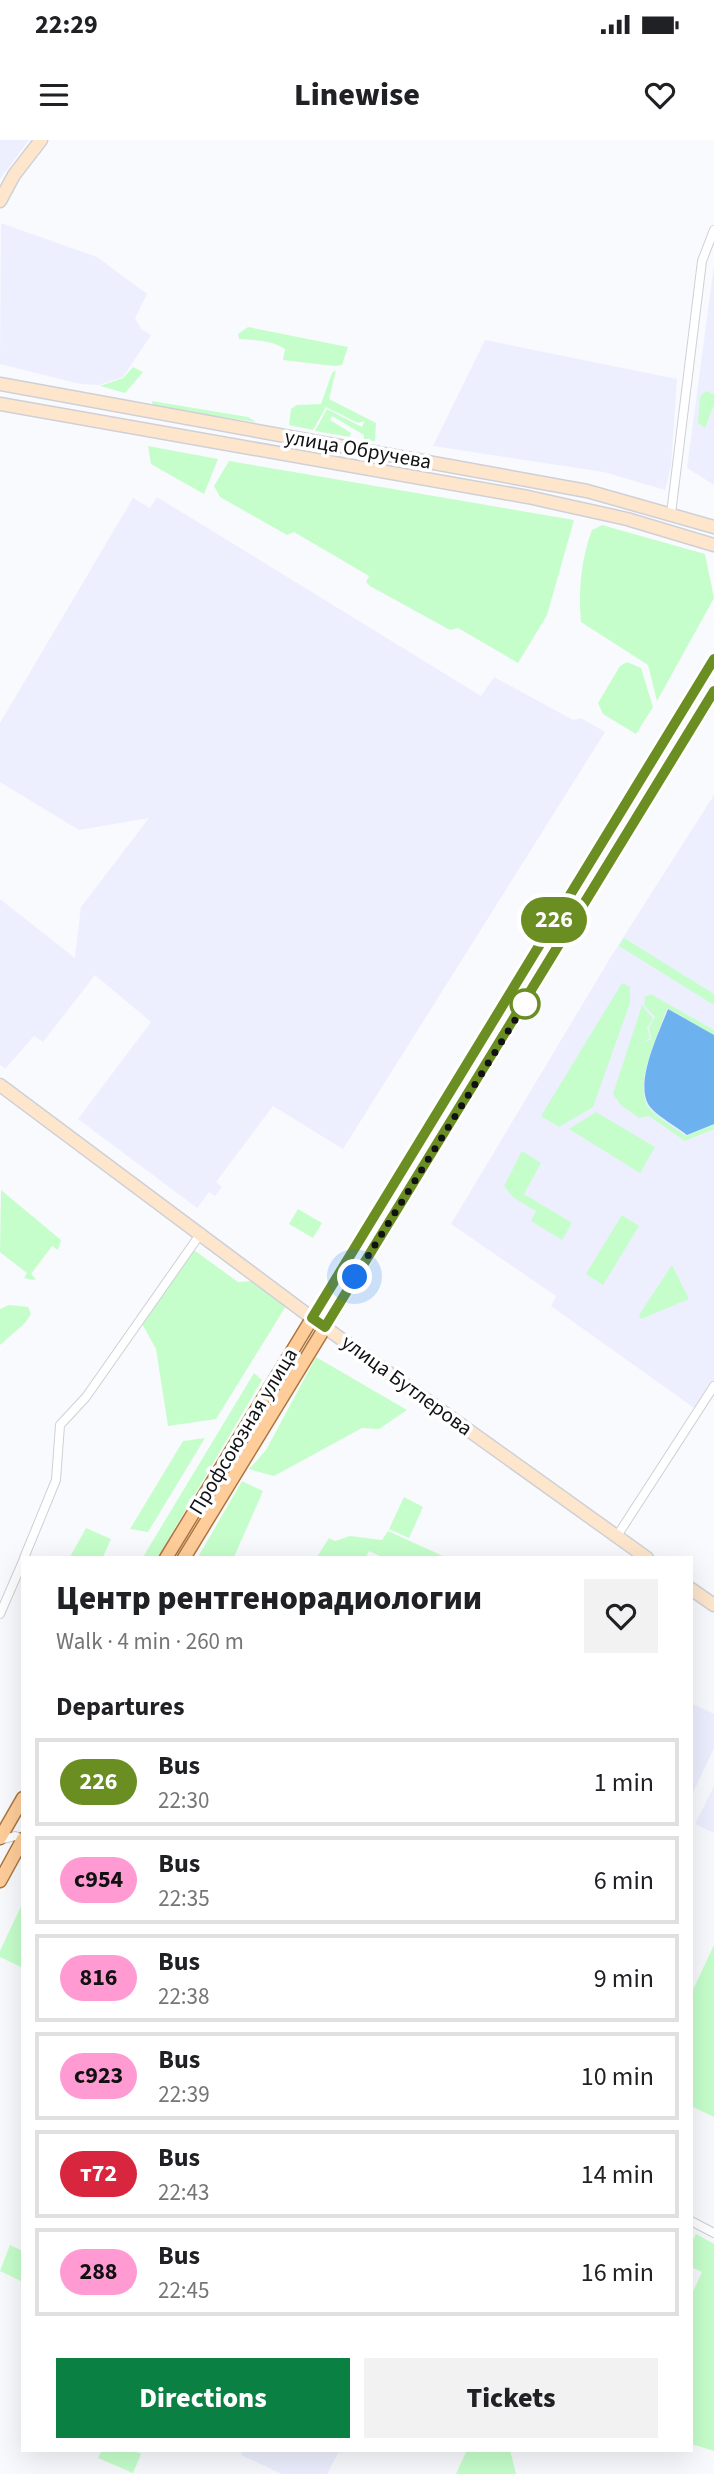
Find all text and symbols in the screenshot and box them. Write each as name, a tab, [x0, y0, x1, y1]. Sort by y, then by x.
text: 22:29	[35, 6, 98, 43]
text: Linewise	[294, 72, 420, 118]
icon: menu	[35, 76, 73, 114]
icon: heart	[641, 76, 679, 114]
street label: улица Обручева	[282, 421, 434, 477]
line badge: 226	[514, 897, 594, 943]
text: 226	[535, 902, 573, 937]
unlabelled marker	[510, 989, 540, 1019]
your location	[337, 1259, 372, 1294]
street label: улица Бутлерова	[335, 1327, 479, 1443]
street label: Профсоюзная улица	[181, 1342, 305, 1520]
text: Центр рентгенорадиологии	[56, 1575, 482, 1622]
button: heart	[584, 1579, 658, 1653]
text: Walk · 4 min · 260 m	[56, 1625, 244, 1658]
text: Departures	[56, 1688, 184, 1725]
text: Bus	[158, 1747, 200, 1784]
text: 226	[79, 1764, 118, 1799]
text: 1 min	[594, 1764, 654, 1801]
text: 22:30	[158, 1784, 209, 1817]
text: Bus	[158, 1845, 200, 1882]
text: с954	[74, 1862, 123, 1897]
text: 6 min	[594, 1862, 654, 1899]
text: 22:35	[158, 1882, 210, 1915]
text: Bus	[158, 1943, 200, 1980]
text: 816	[79, 1960, 118, 1995]
text: 9 min	[594, 1960, 654, 1997]
text: 22:38	[158, 1980, 209, 2013]
text: Bus	[158, 2041, 200, 2078]
text: с923	[74, 2058, 123, 2093]
text: 10 min	[581, 2058, 654, 2095]
text: 22:39	[158, 2078, 210, 2111]
text: Bus	[158, 2139, 200, 2176]
text: т72	[80, 2156, 117, 2191]
text: 14 min	[581, 2156, 654, 2193]
text: 22:43	[158, 2176, 209, 2209]
text: Bus	[158, 2237, 200, 2274]
text: 288	[79, 2254, 118, 2289]
text: 16 min	[581, 2254, 654, 2291]
text: 22:45	[158, 2274, 209, 2307]
button: Directions	[56, 2358, 350, 2438]
button: Tickets	[364, 2358, 658, 2438]

